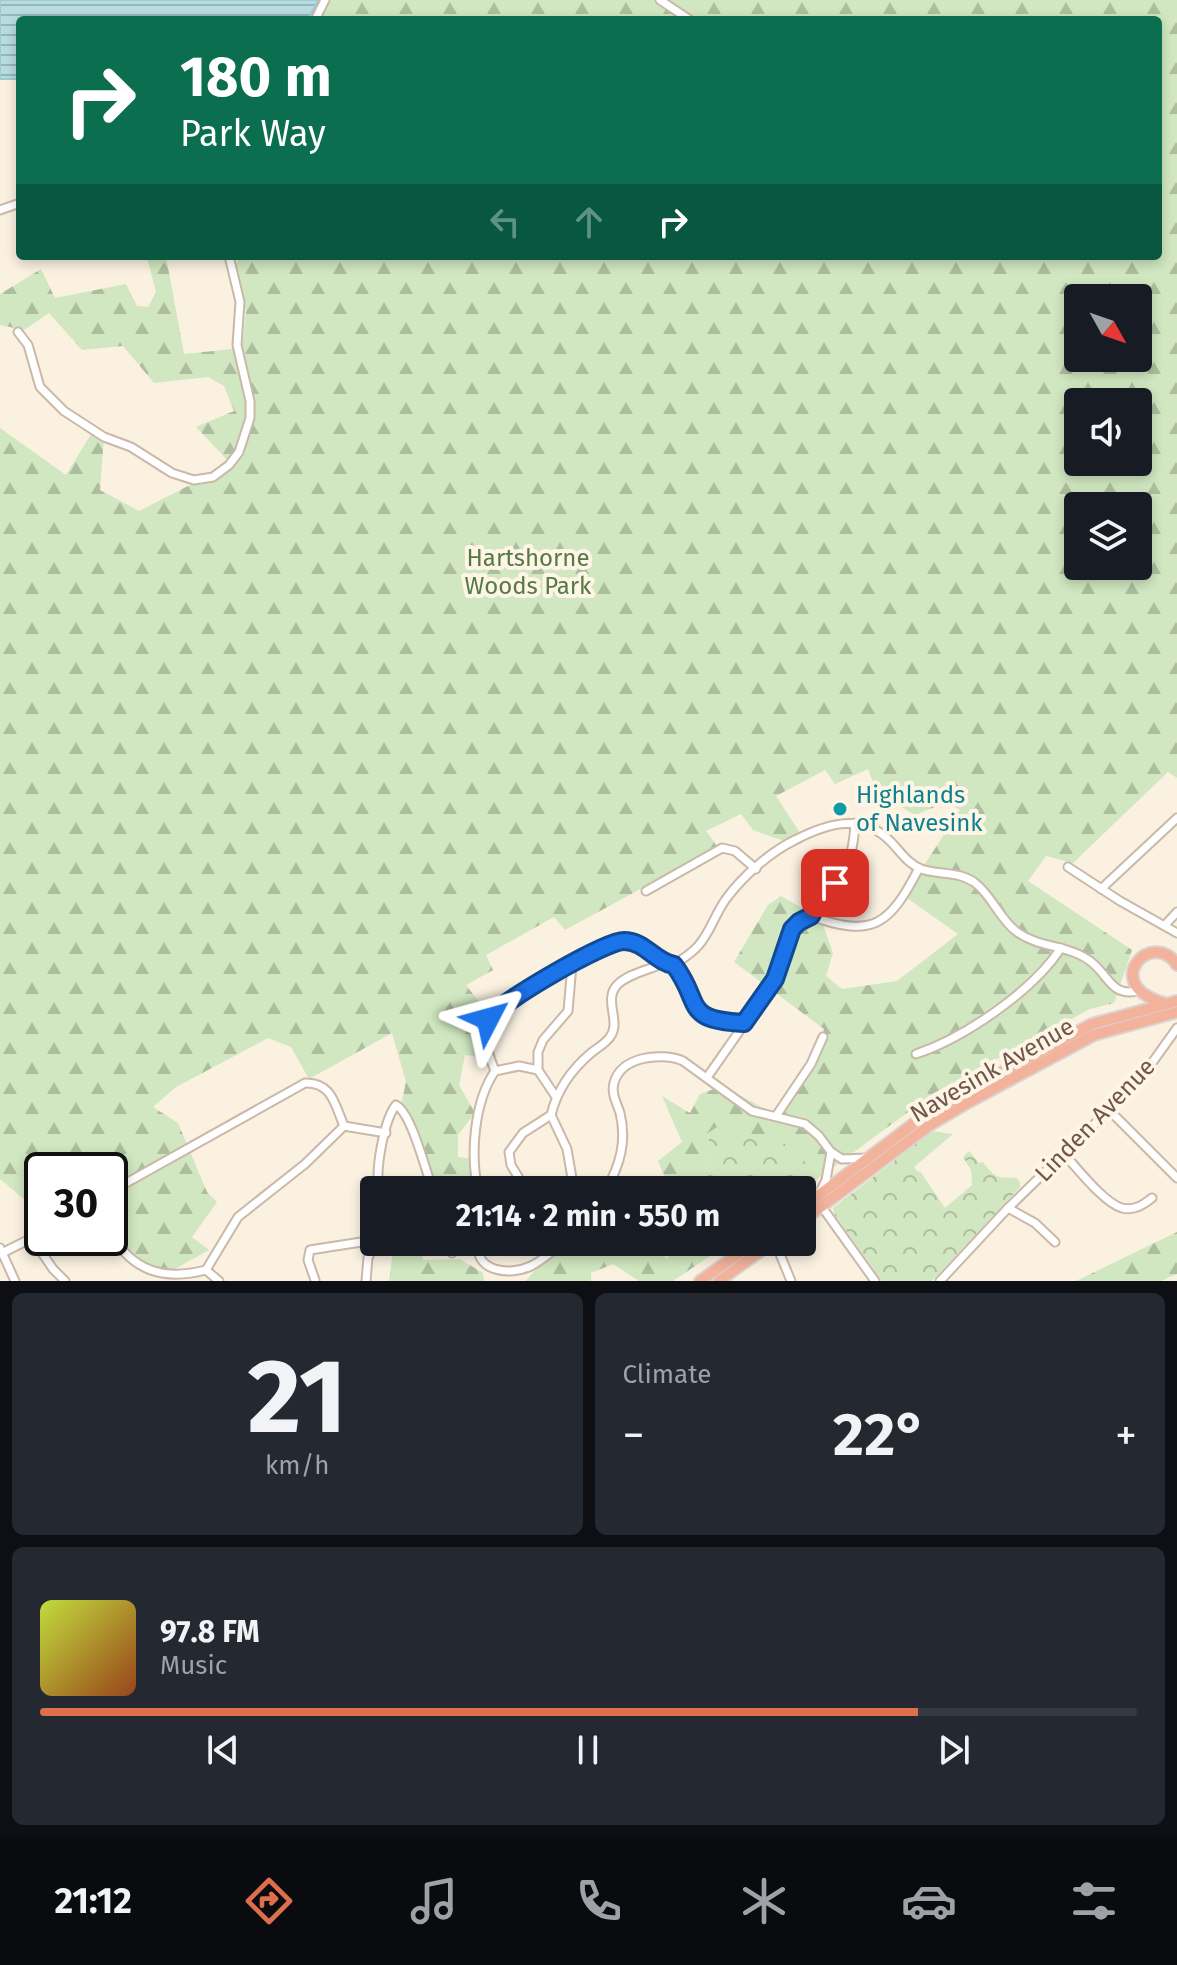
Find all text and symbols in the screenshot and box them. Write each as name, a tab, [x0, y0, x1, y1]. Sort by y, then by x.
text: 180 m	[180, 44, 332, 111]
icon: right	[48, 48, 152, 152]
text: Park Way	[180, 112, 326, 156]
icon: left	[483, 200, 527, 244]
icon: ahead	[567, 200, 611, 244]
icon: right	[651, 200, 695, 244]
north arrow	[1064, 284, 1152, 372]
map controls	[1064, 284, 1152, 580]
button: sound	[1064, 388, 1152, 476]
button: layers	[1064, 492, 1152, 580]
park label: Hartshorne Woods Park	[465, 544, 592, 600]
place label: Highlands of Navesink	[856, 781, 983, 837]
marker: Highlands of Navesink	[831, 800, 849, 818]
pin	[801, 849, 869, 917]
icon: arrive	[813, 861, 857, 905]
position arrow	[446, 977, 530, 1061]
street label: Navesink Avenue	[905, 1012, 1079, 1128]
street label: Linden Avenue	[1029, 1053, 1161, 1187]
speed limit sign: 30	[24, 1152, 128, 1256]
text: 21:14 · 2 min · 550 m	[456, 1198, 720, 1234]
text: 21	[247, 1335, 347, 1460]
text: Climate	[623, 1359, 711, 1390]
text: 22°	[833, 1399, 926, 1471]
text: −	[623, 1409, 645, 1462]
text: +	[1115, 1409, 1137, 1462]
text: km/h	[265, 1450, 329, 1481]
text: 97.8 FM	[160, 1614, 260, 1650]
text: Music	[160, 1650, 227, 1681]
icon: previous	[201, 1728, 245, 1772]
icon: pause	[566, 1728, 610, 1772]
icon: next	[932, 1728, 976, 1772]
icon: directions	[241, 1873, 297, 1929]
icon: music	[406, 1873, 462, 1929]
icon: phone	[571, 1873, 627, 1929]
icon: climate	[736, 1873, 792, 1929]
icon: car	[901, 1873, 957, 1929]
icon: filters	[1066, 1873, 1122, 1929]
text: 21:12	[55, 1879, 132, 1923]

